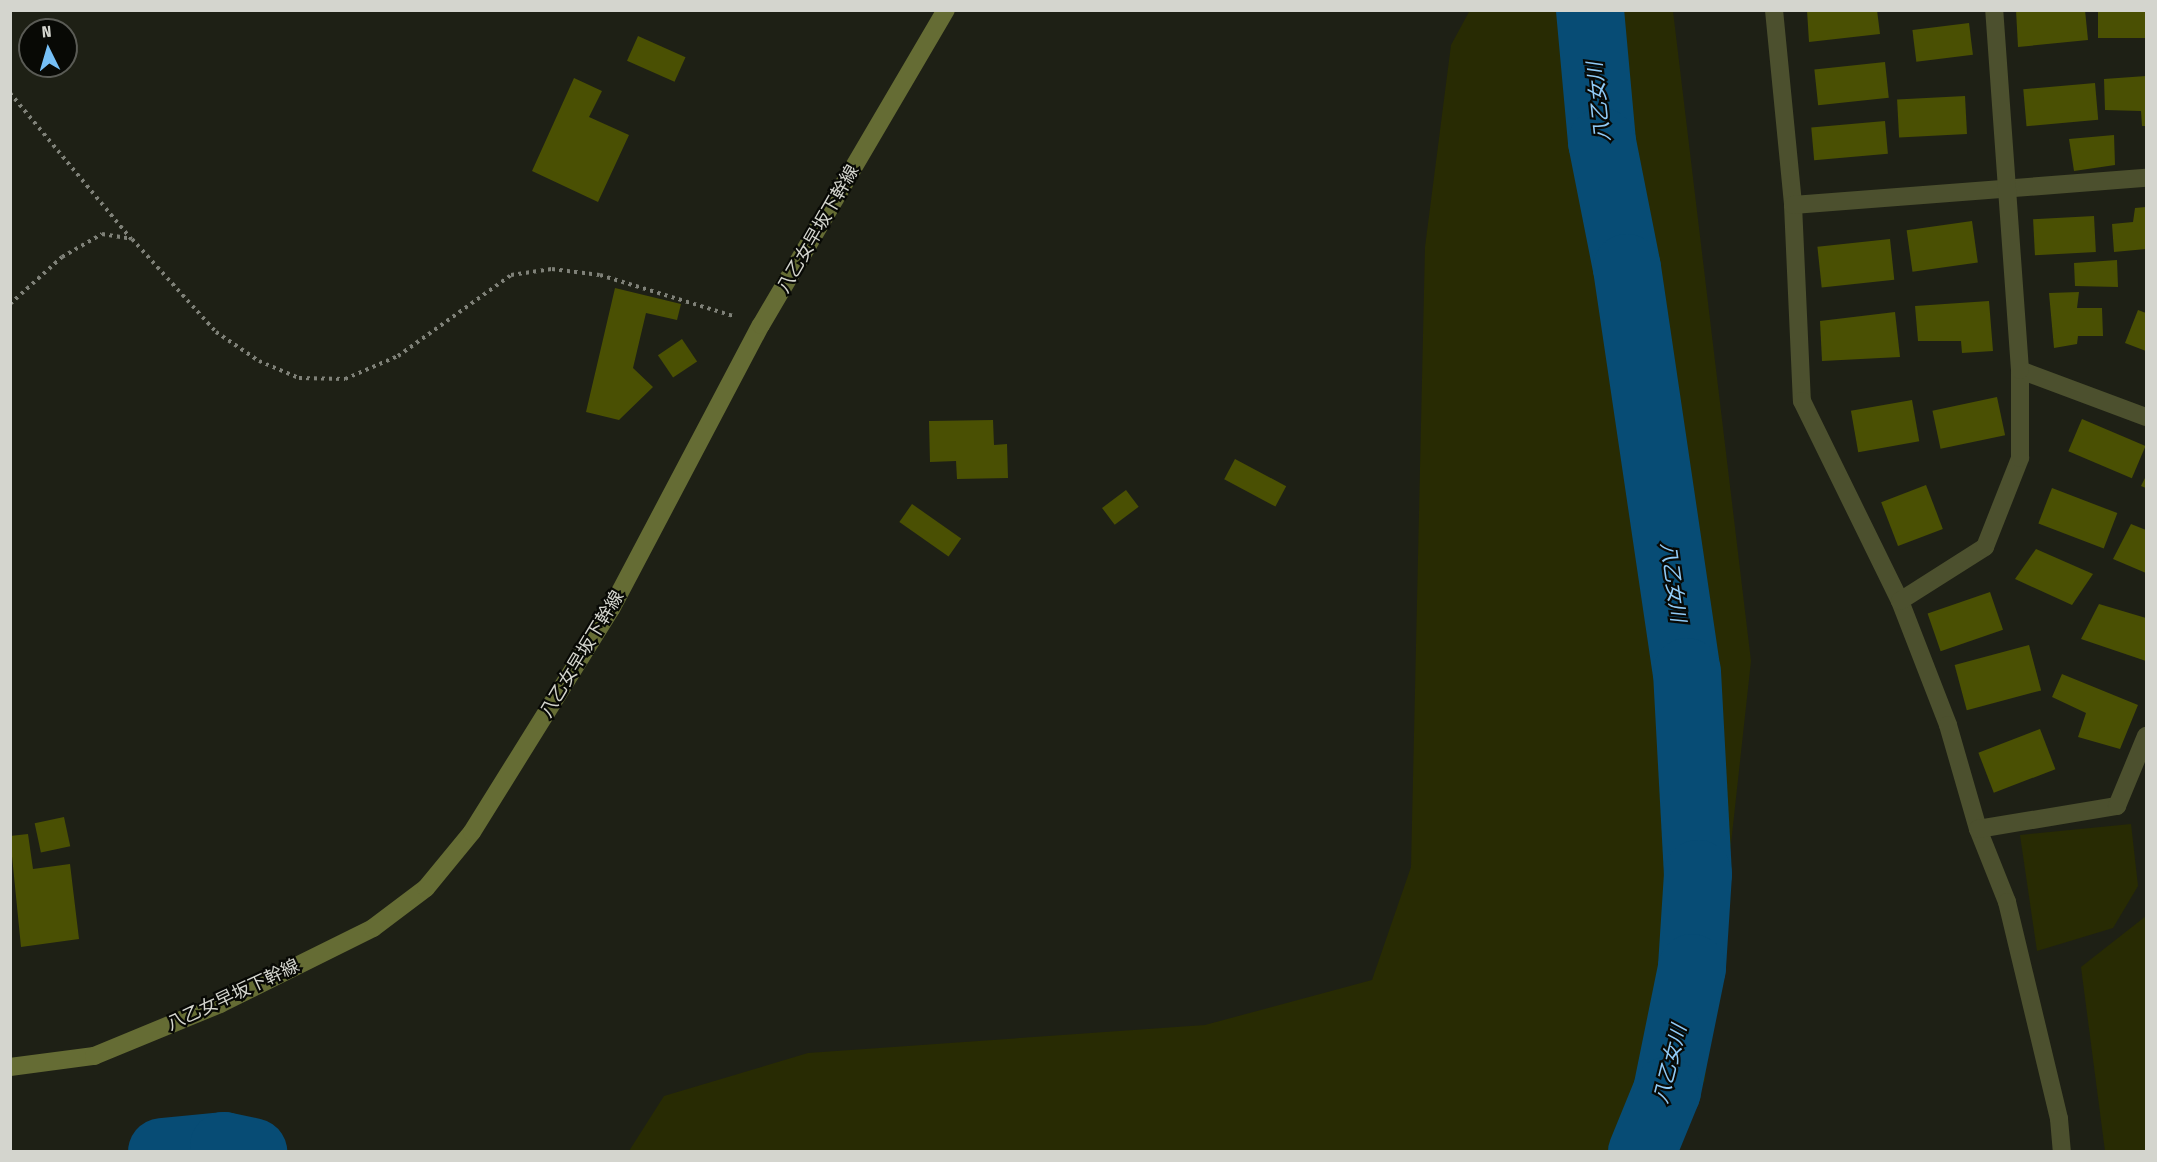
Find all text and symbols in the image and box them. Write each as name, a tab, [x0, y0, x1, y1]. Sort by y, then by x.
north arrow	[18, 18, 78, 78]
text: N	[41, 22, 52, 41]
water label: 八乙女川	[1583, 61, 1615, 143]
street label: 八乙女早坂下幹線	[773, 161, 863, 297]
water label: 八乙女川	[1656, 541, 1690, 623]
street label: 八乙女早坂下幹線	[536, 587, 628, 721]
street label: 八乙女早坂下幹線	[163, 955, 303, 1035]
water label: 八乙女川	[1649, 1022, 1691, 1106]

